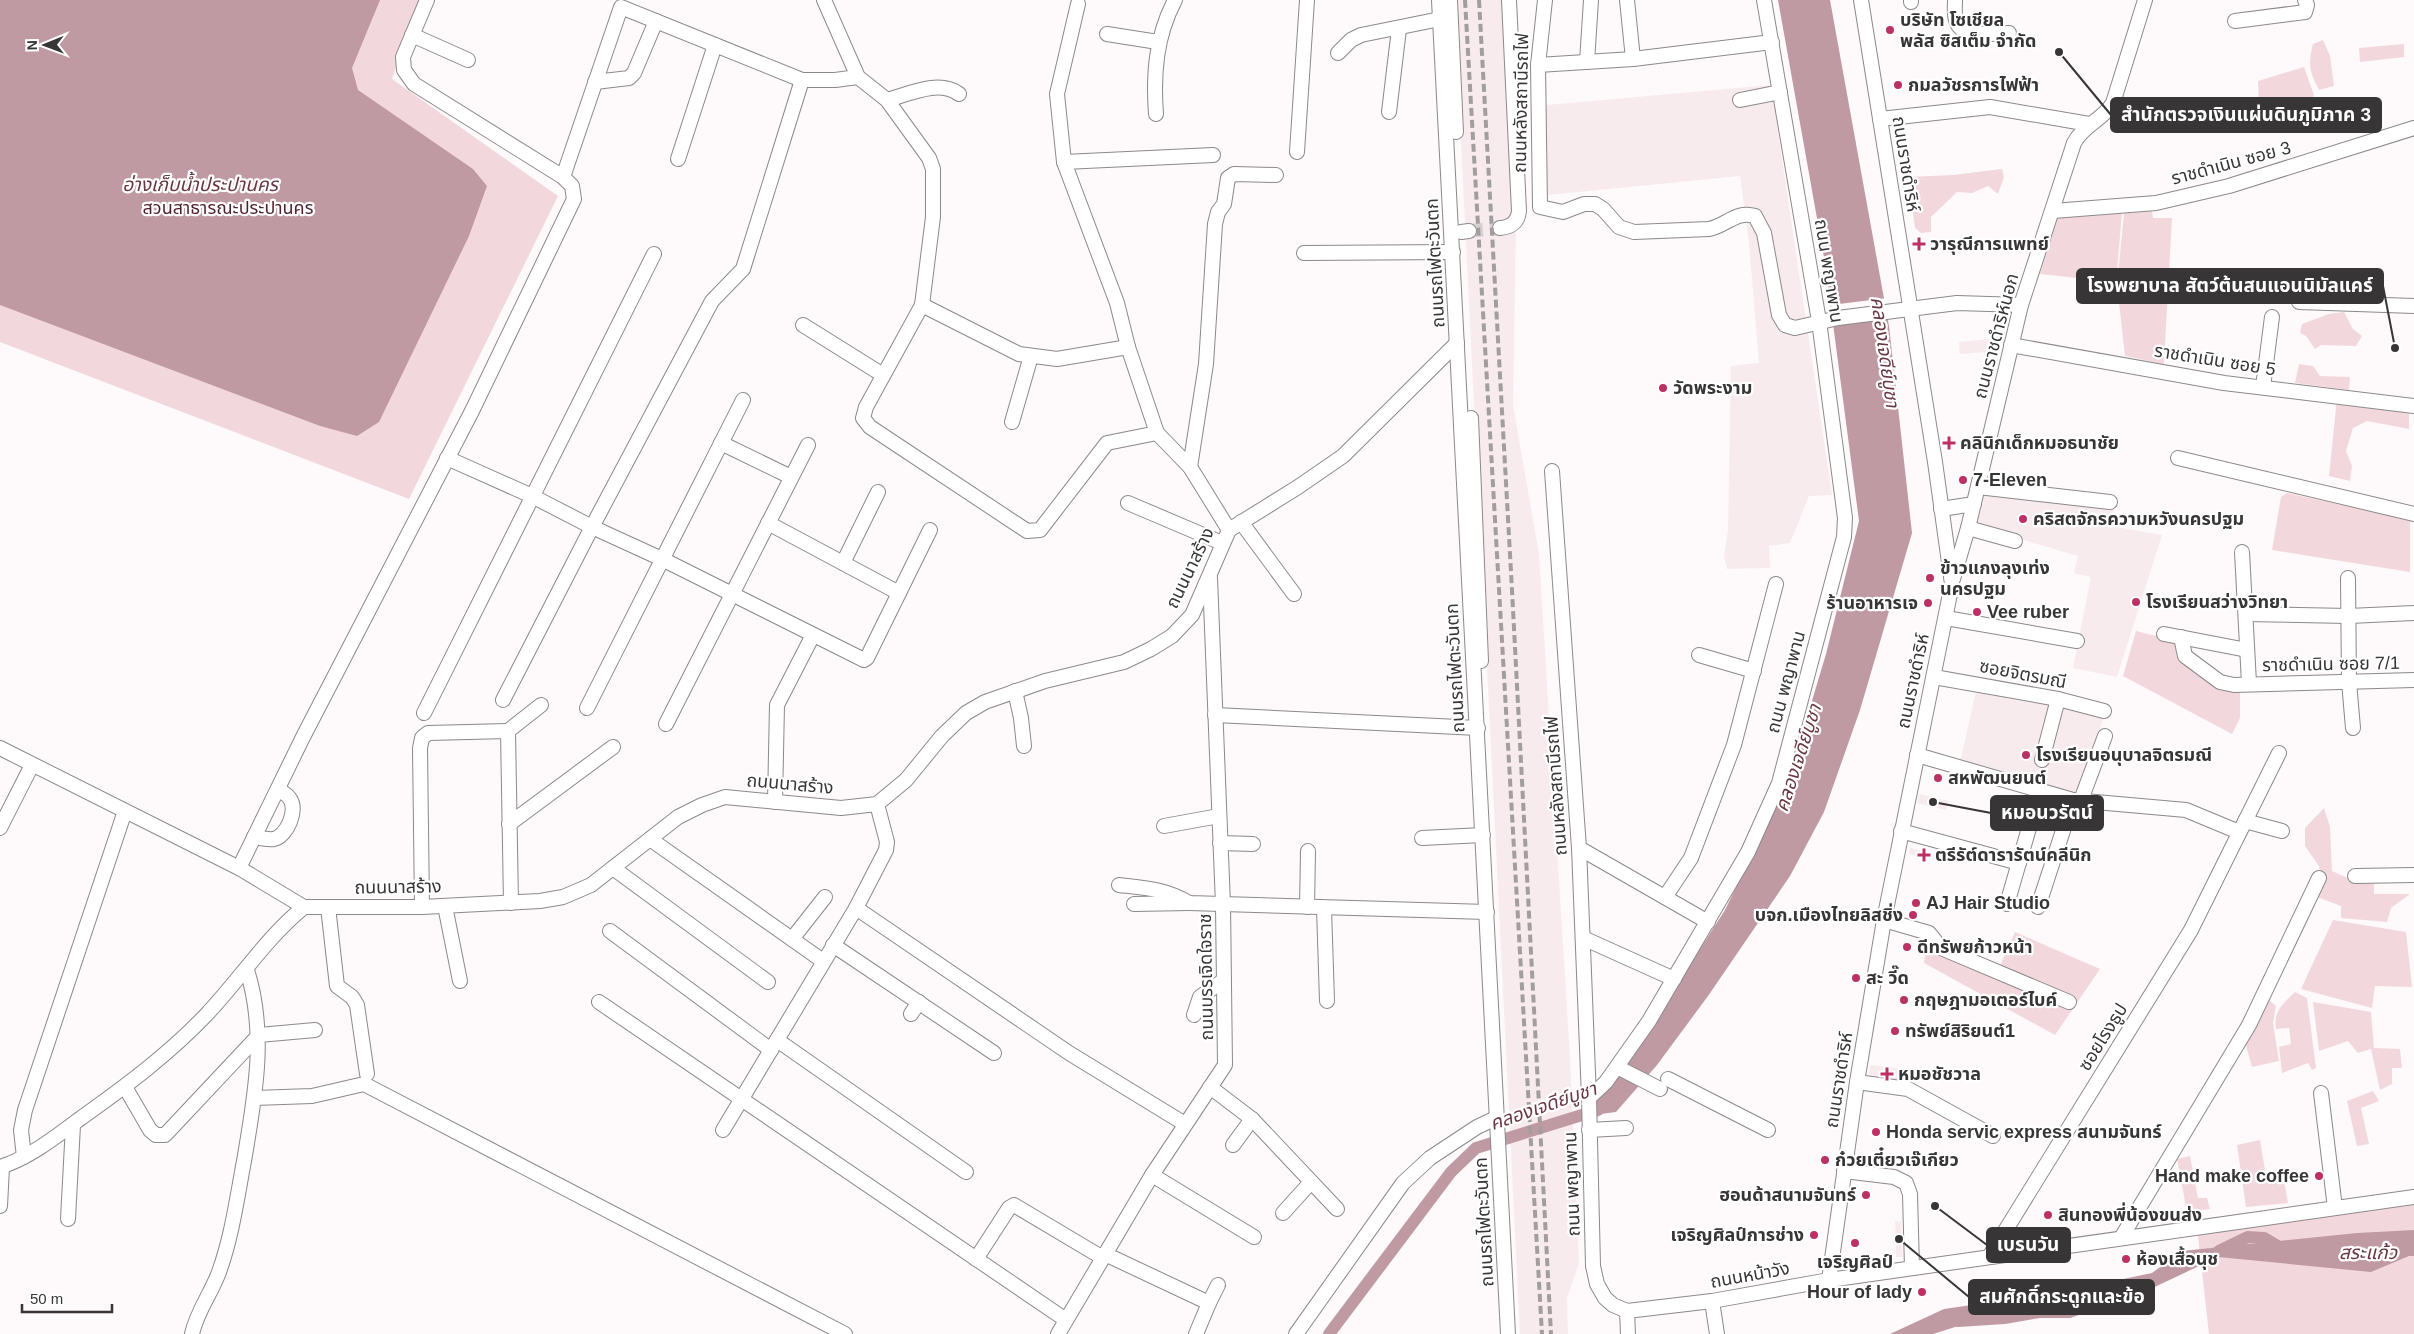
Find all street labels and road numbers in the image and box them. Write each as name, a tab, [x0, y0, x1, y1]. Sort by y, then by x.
street label: ถนนหลังสถานีรถไฟ	[1510, 33, 1532, 173]
street label: ถนนราชดำริห์	[1889, 115, 1923, 214]
street label: ราชดำเนิน ซอย 3	[2169, 137, 2293, 189]
street label: ถนนรถไฟตะวันตก	[1422, 198, 1448, 328]
street label: ถนน พญาพาน	[1811, 218, 1847, 324]
street label: ถนนราชดำริห์นอก	[1970, 271, 2022, 401]
street label: ราชดำเนิน ซอย 5	[2153, 341, 2277, 379]
street label: ถนนนาสร้าง	[1162, 524, 1218, 612]
street label: ถนนรถไฟตะวันตก	[1442, 603, 1468, 733]
street label: ถนน พญาพาน	[1763, 629, 1809, 735]
street label: ถนนราชดำริห์	[1893, 631, 1933, 730]
street label: ราชดำเนิน ซอย 7/1	[2262, 653, 2400, 675]
street label: ซอยจิตรมณี	[1978, 656, 2068, 692]
street label: ถนนหลังสถานีรถไฟ	[1541, 716, 1571, 856]
street label: ถนนนาสร้าง	[746, 770, 834, 798]
street label: ถนนนาสร้าง	[354, 876, 442, 898]
street label: ถนนบรรเจิดใจราช	[1195, 913, 1217, 1041]
street label: ซอยโรงธูป	[2075, 1000, 2133, 1075]
street label: ถนนราชดำริห์	[1822, 1030, 1856, 1129]
street label: ถนน พญาพาน	[1560, 1131, 1584, 1237]
street label: ถนนรถไฟตะวันตก	[1471, 1157, 1497, 1287]
street label: ถนนหน้าวัง	[1709, 1258, 1791, 1292]

